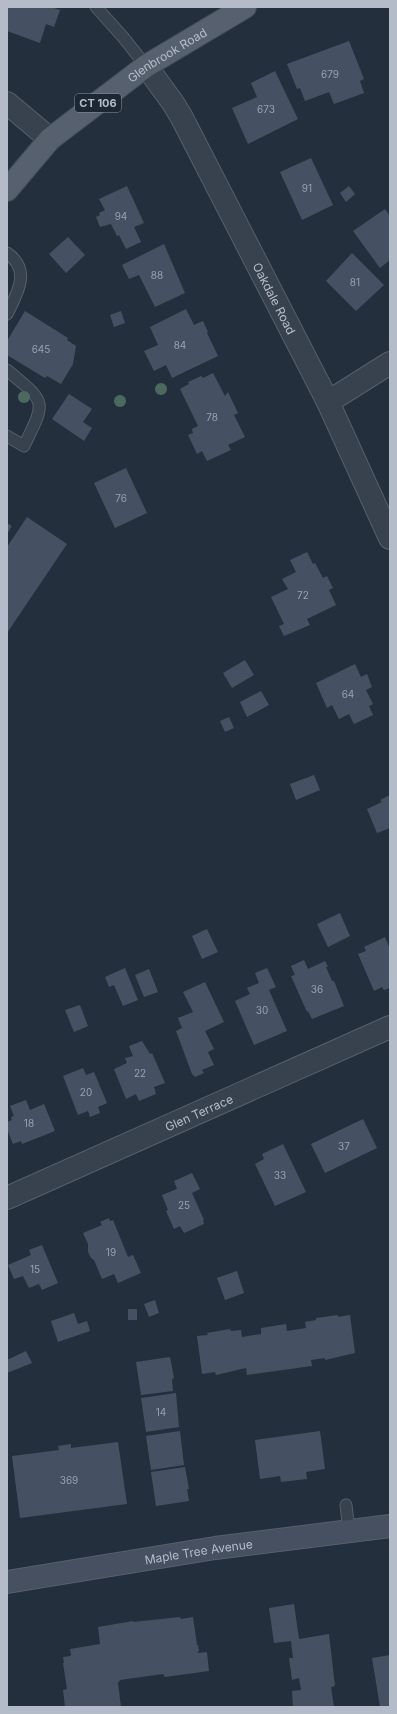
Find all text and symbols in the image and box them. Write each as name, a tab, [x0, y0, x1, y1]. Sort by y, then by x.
street label: Glenbrook Road	[124, 24, 209, 85]
house number: 679	[321, 68, 339, 80]
road number: CT 106	[75, 94, 121, 112]
house number: 673	[257, 103, 275, 115]
house number: 91	[302, 182, 312, 194]
house number: 94	[115, 210, 127, 222]
street label: Oakdale Road	[250, 260, 299, 337]
house number: 88	[151, 269, 163, 281]
house number: 81	[350, 276, 360, 288]
house number: 84	[174, 339, 186, 351]
house number: 645	[32, 343, 50, 355]
house number: 78	[206, 411, 218, 423]
house number: 76	[115, 492, 127, 504]
house number: 72	[297, 589, 309, 601]
house number: 64	[342, 688, 354, 700]
house number: 36	[311, 983, 323, 995]
house number: 30	[256, 1004, 268, 1016]
house number: 22	[134, 1067, 146, 1079]
house number: 20	[80, 1086, 92, 1098]
street label: Glen Terrace	[162, 1091, 235, 1134]
house number: 18	[24, 1117, 34, 1129]
house number: 37	[338, 1140, 350, 1152]
house number: 33	[274, 1169, 286, 1181]
house number: 25	[178, 1199, 190, 1211]
house number: 19	[106, 1246, 116, 1258]
house number: 15	[30, 1263, 40, 1275]
house number: 14	[156, 1406, 166, 1418]
house number: 369	[60, 1474, 78, 1486]
street label: Maple Tree Avenue	[143, 1536, 253, 1567]

